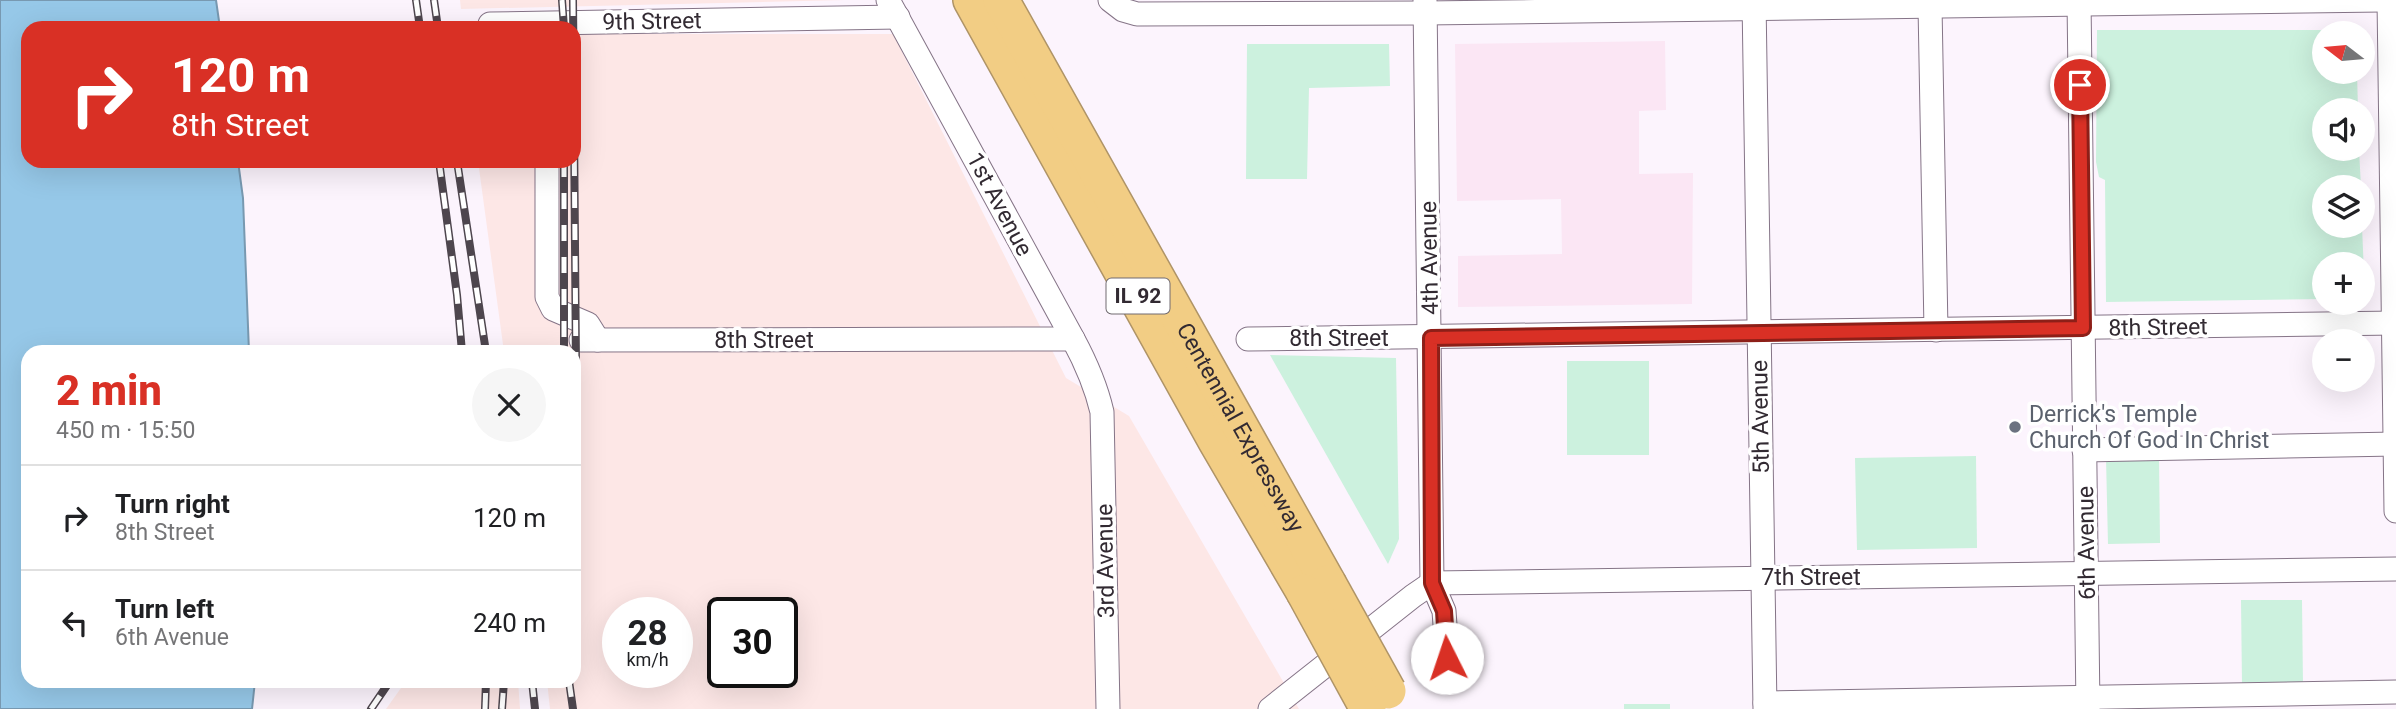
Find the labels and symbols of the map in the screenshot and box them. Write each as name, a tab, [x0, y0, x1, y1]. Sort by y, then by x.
street label: 9th Street	[602, 7, 702, 36]
north arrow	[2312, 21, 2375, 84]
pin	[2050, 55, 2110, 115]
street label: 1st Avenue	[961, 148, 1038, 261]
street label: 4th Avenue	[1415, 201, 1444, 315]
road number: IL 92	[1106, 278, 1170, 314]
street label: 8th Street	[2108, 313, 2208, 342]
street label: Centennial Expressway	[1171, 318, 1310, 537]
street label: 8th Street	[1289, 325, 1389, 352]
street label: 8th Street	[714, 327, 814, 354]
street label: 5th Avenue	[1746, 360, 1775, 474]
place label: Derrick's Temple Church Of God In Christ	[2029, 401, 2269, 454]
marker: Derrick's Temple Church Of God In Christ	[2007, 419, 2023, 435]
street label: 6th Avenue	[2072, 486, 2101, 600]
street label: 3rd Avenue	[1091, 504, 1120, 618]
street label: 7th Street	[1761, 564, 1861, 591]
speed limit sign: 30	[707, 597, 798, 688]
position arrow	[1410, 621, 1484, 695]

